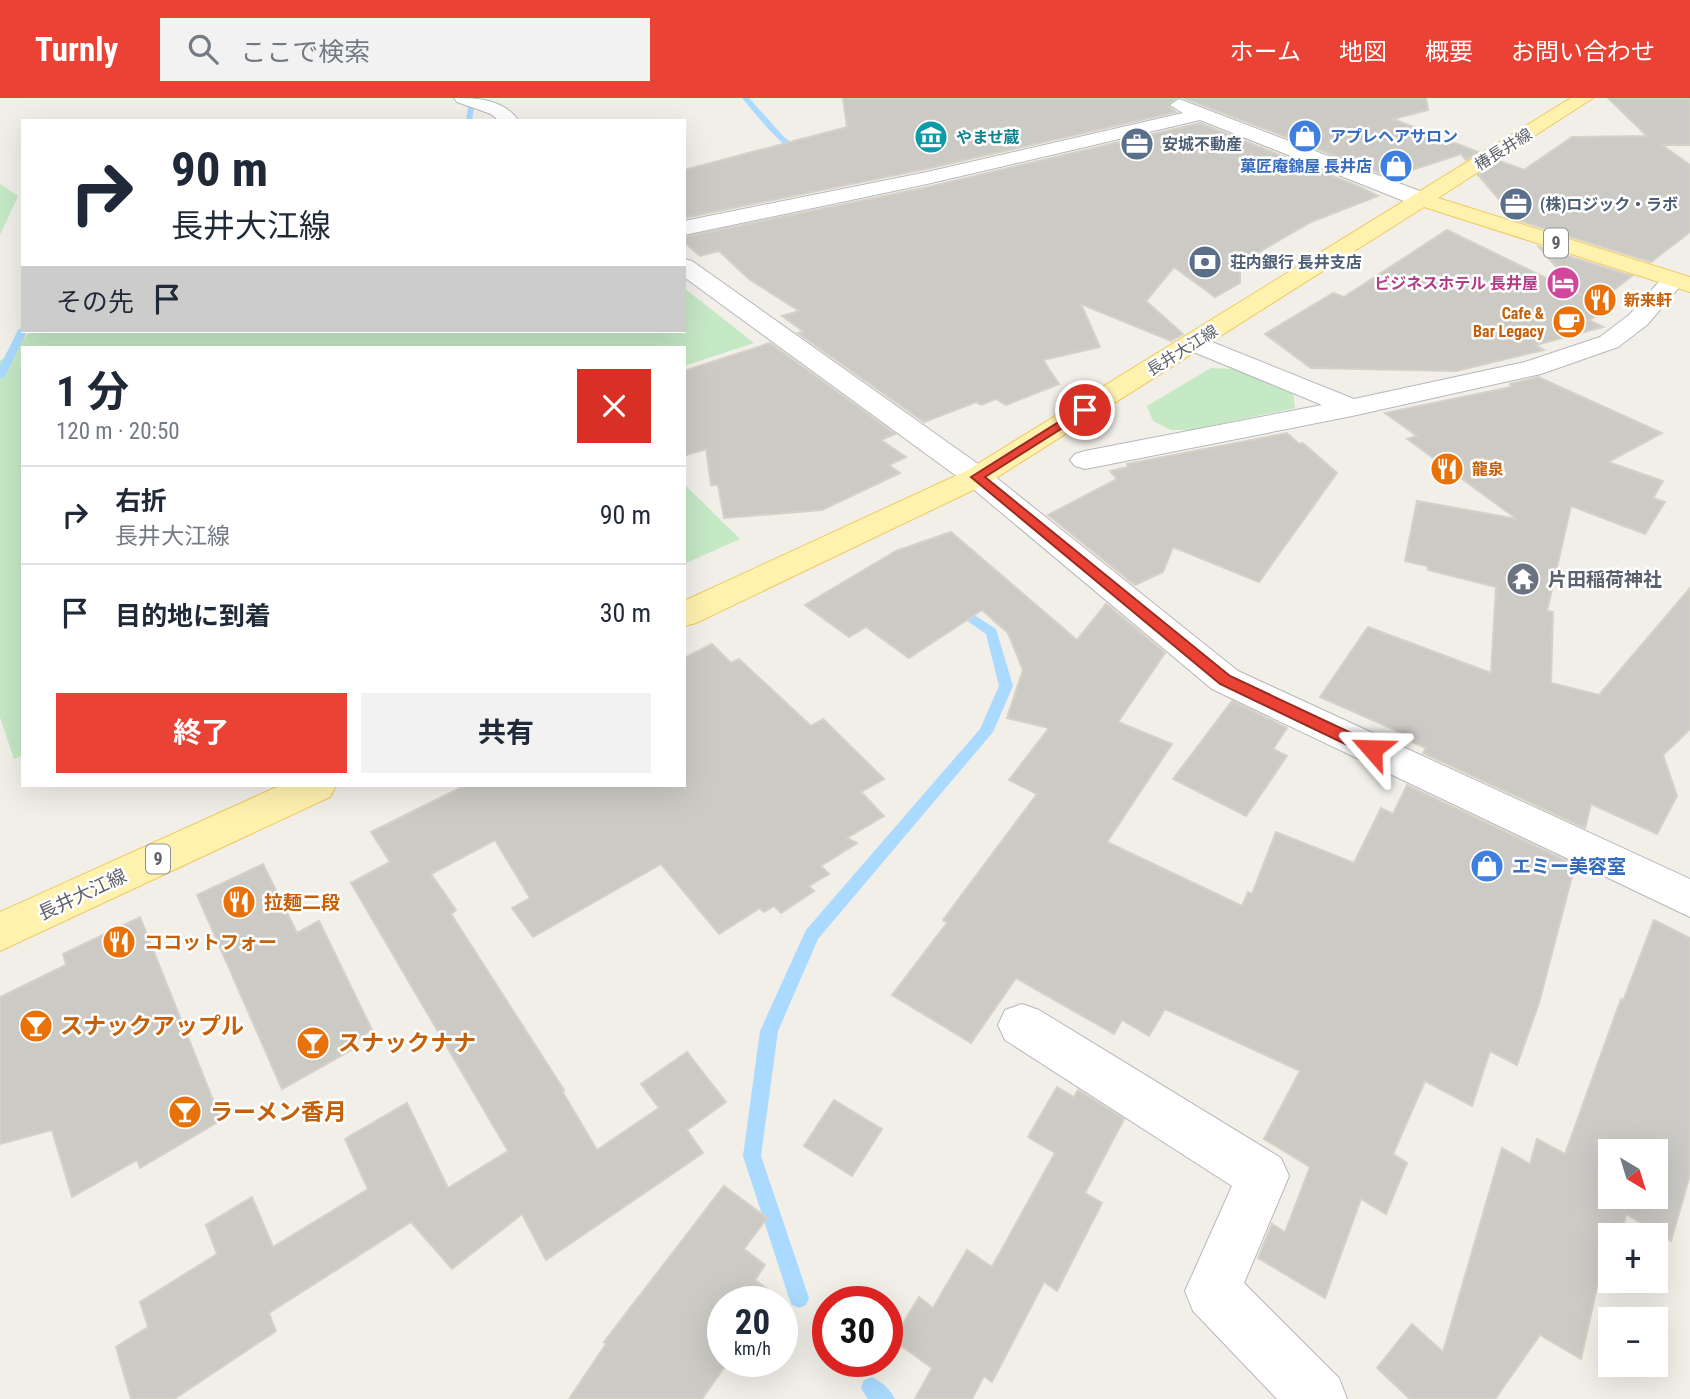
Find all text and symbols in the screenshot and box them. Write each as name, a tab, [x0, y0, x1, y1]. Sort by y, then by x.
search box	[160, 18, 650, 81]
text: Turnly	[35, 30, 118, 69]
icon: search	[184, 30, 222, 68]
text: ここで検索	[240, 37, 370, 67]
text: ホーム	[1230, 38, 1301, 66]
text: 地図	[1339, 38, 1387, 66]
text: 概要	[1425, 38, 1473, 66]
text: お問い合わせ	[1511, 38, 1655, 66]
shop icon: アプレヘアサロン	[1286, 117, 1324, 155]
museum icon: やませ蔵	[912, 118, 950, 156]
street label: 椿長井線	[1471, 124, 1535, 174]
office icon: 安城不動産	[1118, 125, 1156, 163]
place label: アプレヘアサロン	[1330, 127, 1458, 146]
place label: やませ蔵	[956, 128, 1020, 147]
place label: 安城不動産	[1162, 135, 1242, 154]
text: 90 m	[171, 141, 268, 198]
icon: right	[56, 147, 147, 238]
shop icon: 菓匠庵錦屋 長井店	[1377, 147, 1415, 185]
place label: 菓匠庵錦屋 長井店	[1240, 157, 1372, 176]
office icon: (株)ロジック・ラボ	[1497, 185, 1535, 223]
place label: (株)ロジック・ラボ	[1540, 195, 1678, 214]
text: 長井大江線	[171, 207, 331, 245]
road number: 9	[1544, 228, 1568, 258]
bank icon: 荘内銀行 長井支店	[1186, 243, 1224, 281]
place label: 荘内銀行 長井支店	[1230, 253, 1362, 272]
hotel icon: ビジネスホテル 長井屋	[1544, 264, 1582, 302]
place label: ビジネスホテル 長井屋	[1374, 274, 1538, 293]
icon: arrive	[148, 280, 186, 318]
restaurant icon: 新来軒	[1581, 281, 1619, 319]
text: その先	[56, 287, 134, 317]
place label: 新来軒	[1624, 291, 1672, 310]
cafe icon: Cafe & Bar Legacy	[1550, 303, 1588, 341]
place label: Cafe & Bar Legacy	[1473, 304, 1544, 341]
street label: 長井大江線	[1143, 321, 1221, 380]
text: 1 分	[56, 367, 129, 416]
button: close	[577, 369, 651, 443]
pin	[1055, 380, 1115, 440]
icon: arrive	[1066, 391, 1104, 429]
text: 120 m · 20:50	[56, 418, 180, 445]
restaurant icon: 龍泉	[1428, 450, 1466, 488]
place label: 龍泉	[1472, 460, 1504, 479]
text: 右折	[115, 486, 167, 516]
icon: right	[56, 496, 94, 534]
text: 90 m	[600, 500, 651, 530]
text: 長井大江線	[115, 523, 230, 550]
temple icon: 片田稲荷神社	[1504, 560, 1542, 598]
place label: 片田稲荷神社	[1548, 568, 1662, 591]
icon: arrive	[56, 594, 94, 632]
text: 30 m	[600, 598, 651, 628]
text: 目的地に到着	[115, 601, 271, 631]
button: 終了	[56, 693, 347, 773]
button: 共有	[361, 693, 651, 773]
position arrow	[1335, 712, 1409, 786]
road number: 9	[146, 844, 170, 874]
shop icon: エミー美容室	[1468, 847, 1506, 885]
place label: エミー美容室	[1512, 855, 1626, 878]
street label: 長井大江線	[34, 864, 130, 925]
restaurant icon: 拉麺二段	[220, 883, 258, 921]
place label: 拉麺二段	[264, 891, 340, 914]
restaurant icon: ココットフォー	[100, 923, 138, 961]
place label: ココットフォー	[144, 931, 277, 954]
bar icon: スナックアップル	[17, 1007, 55, 1045]
place label: スナックアップル	[60, 1013, 244, 1040]
bar icon: スナックナナ	[294, 1024, 332, 1062]
place label: スナックナナ	[338, 1030, 476, 1057]
bar icon: ラーメン香月	[166, 1093, 204, 1131]
place label: ラーメン香月	[210, 1099, 347, 1126]
north arrow	[1598, 1139, 1668, 1209]
map controls	[1598, 1139, 1668, 1377]
button: +	[1598, 1223, 1668, 1293]
speed limit sign: 30	[812, 1286, 903, 1377]
text: 20	[735, 1302, 770, 1343]
button: −	[1598, 1307, 1668, 1377]
text: km/h	[734, 1338, 771, 1359]

